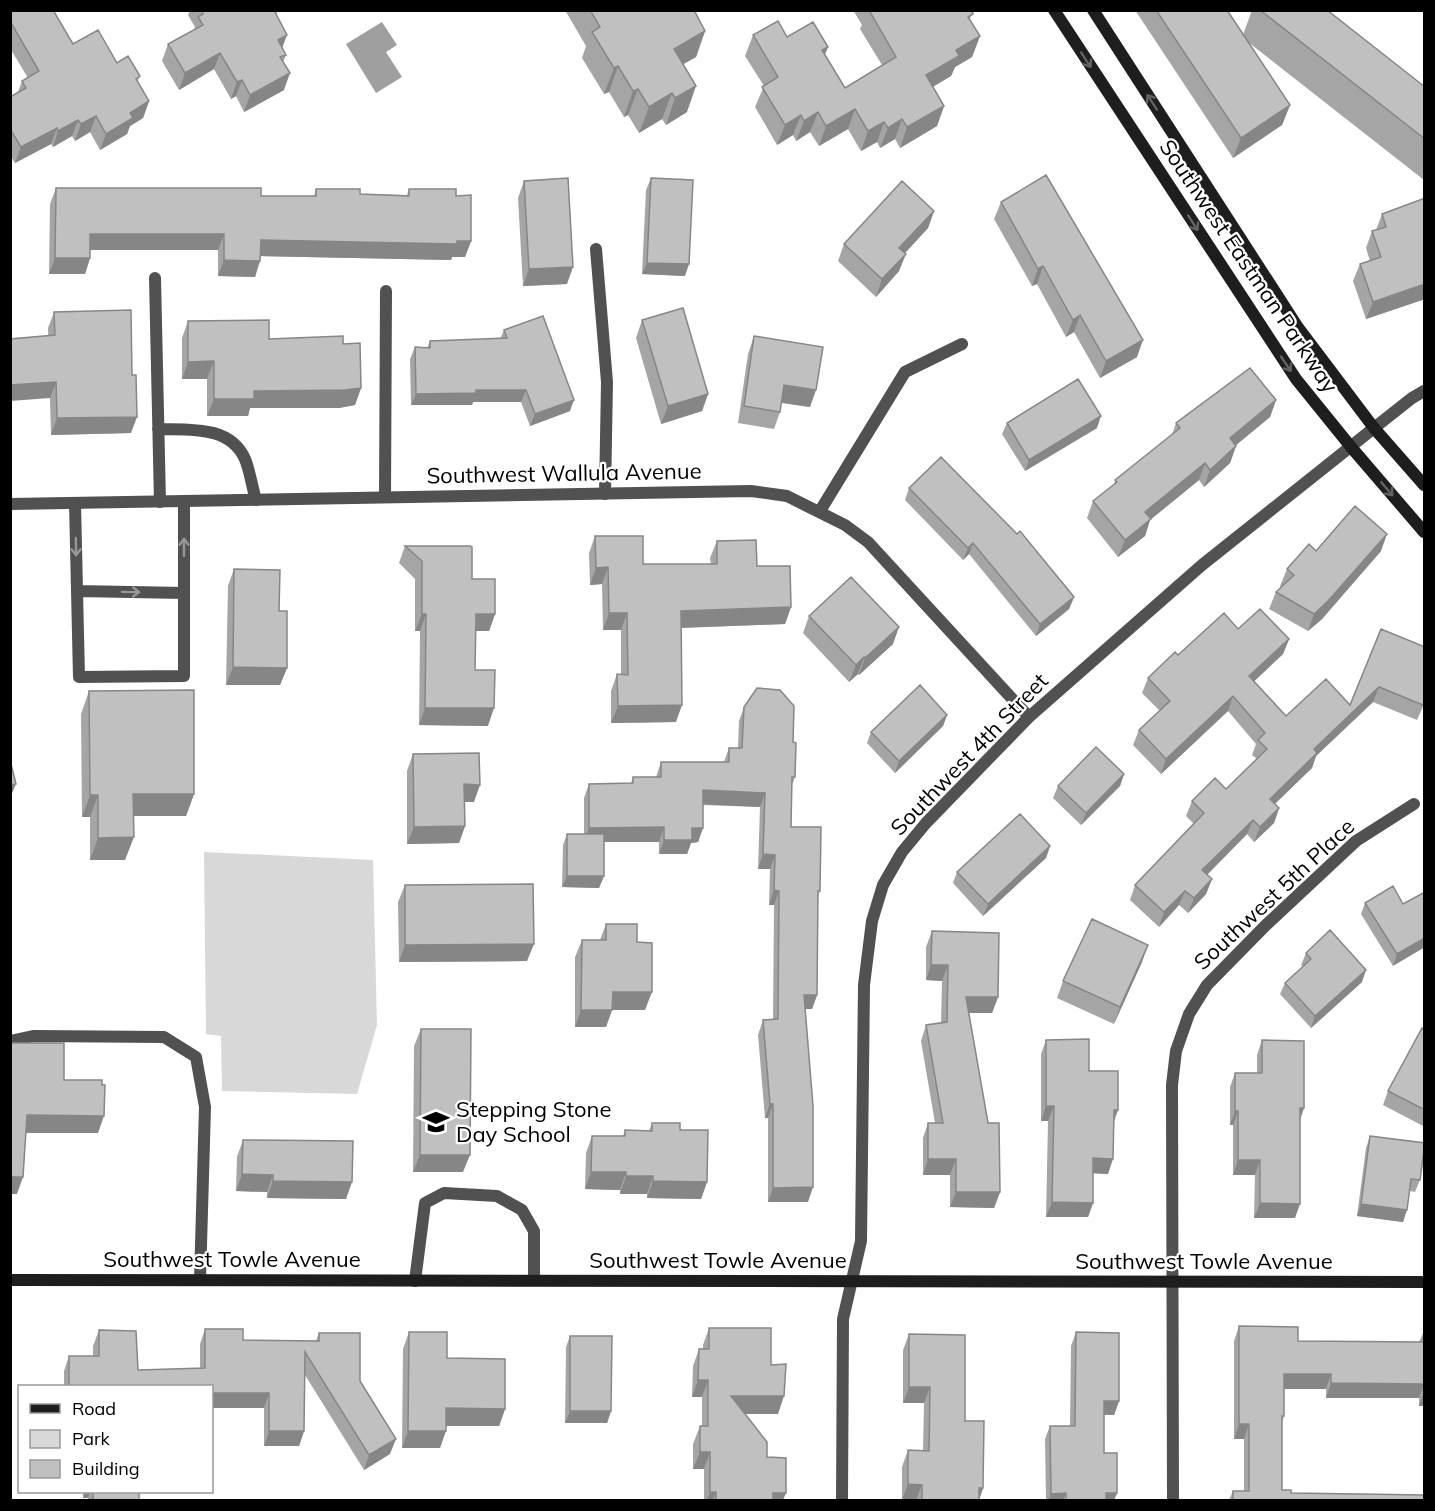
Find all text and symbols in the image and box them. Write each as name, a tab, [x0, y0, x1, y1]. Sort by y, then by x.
one-way arrow	[1080, 51, 1093, 68]
one-way arrow	[1146, 94, 1158, 111]
street label: Southwest Eastman Parkway	[1154, 134, 1345, 398]
one-way arrow	[1187, 214, 1199, 231]
one-way arrow	[1280, 355, 1292, 372]
street label: Southwest Wallula Avenue	[426, 457, 702, 489]
one-way arrow	[1381, 481, 1394, 497]
one-way arrow	[71, 537, 82, 557]
one-way arrow	[178, 538, 190, 558]
one-way arrow	[120, 586, 140, 598]
street label: Southwest 4th Street	[884, 667, 1054, 841]
street label: Southwest 5th Place	[1188, 812, 1360, 976]
place label: Stepping Stone Day School	[456, 1095, 611, 1148]
school or university icon: Stepping Stone Day School	[421, 1107, 451, 1137]
street label: Southwest Towle Avenue	[103, 1245, 361, 1273]
street label: Southwest Towle Avenue	[589, 1246, 847, 1274]
street label: Southwest Towle Avenue	[1075, 1247, 1333, 1275]
legend	[18, 1385, 213, 1493]
text: Road	[72, 1397, 116, 1420]
text: Park	[72, 1427, 111, 1450]
text: Building	[72, 1457, 140, 1480]

